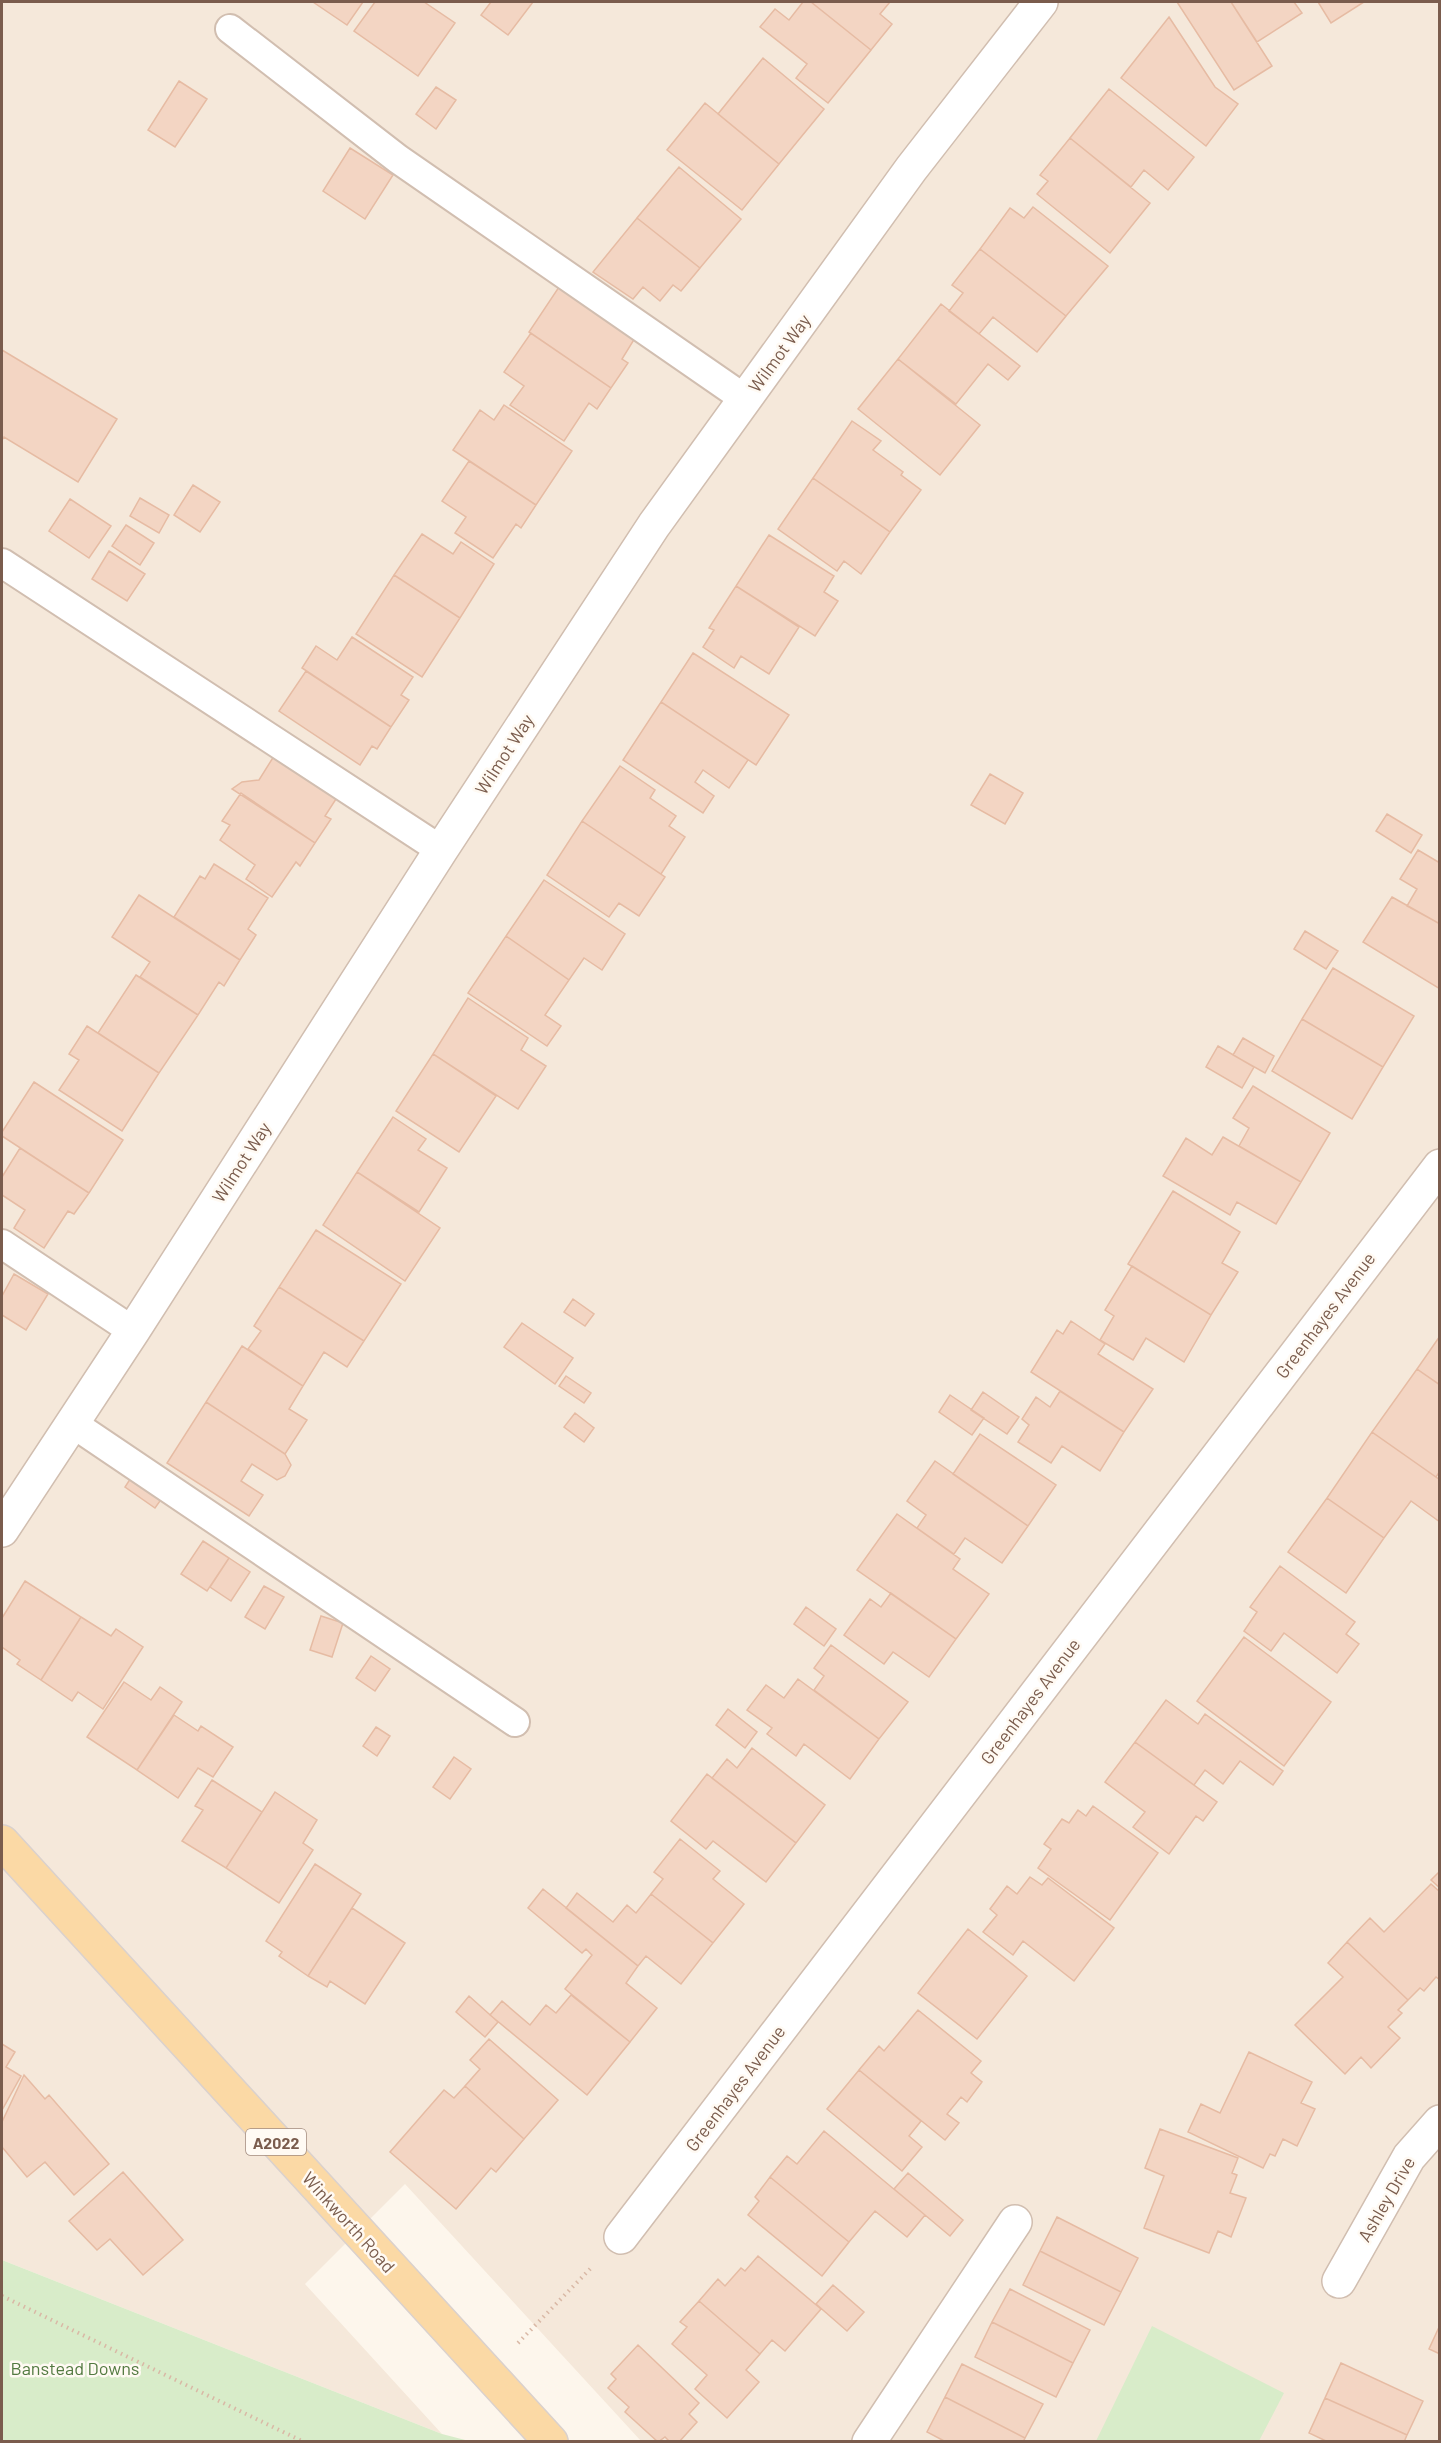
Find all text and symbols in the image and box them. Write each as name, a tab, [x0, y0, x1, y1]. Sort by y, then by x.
street label: Wilmot Way	[743, 310, 815, 396]
street label: Wilmot Way	[470, 710, 538, 798]
street label: Wilmot Way	[207, 1118, 275, 1206]
street label: Greenhayes Avenue	[1270, 1248, 1380, 1382]
street label: Greenhayes Avenue	[975, 1634, 1085, 1768]
street label: Greenhayes Avenue	[680, 2021, 790, 2155]
road number: A2022	[246, 2129, 306, 2155]
street label: Ashley Drive	[1353, 2152, 1419, 2246]
street label: Winkworth Road	[298, 2167, 400, 2277]
park label: Banstead Downs	[10, 2357, 140, 2379]

